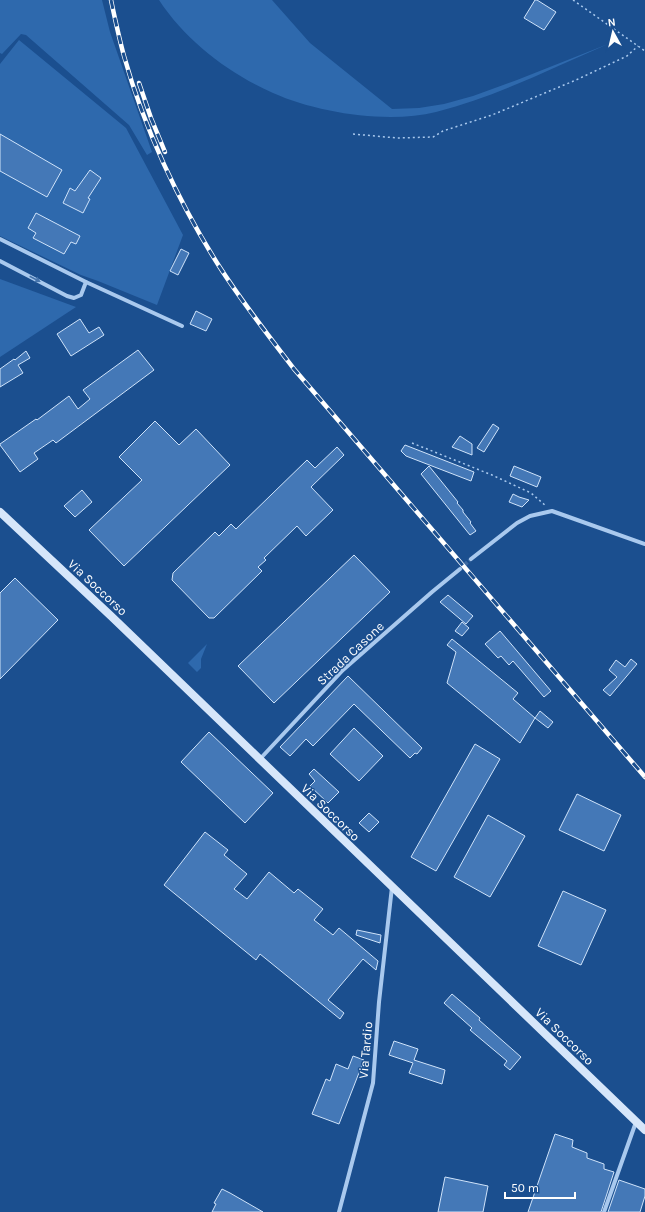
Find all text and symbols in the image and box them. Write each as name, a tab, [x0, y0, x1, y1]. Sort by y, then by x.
north arrow	[593, 12, 633, 52]
text: N	[607, 16, 616, 30]
one-way arrow	[29, 275, 40, 282]
street label: Via Soccorso	[65, 556, 130, 619]
street label: Strada Casone	[314, 618, 387, 688]
street label: Via Soccorso	[298, 781, 363, 844]
street label: Via Soccorso	[532, 1005, 597, 1068]
street label: Via Tardio	[356, 1021, 375, 1079]
scale bar	[505, 1174, 575, 1200]
text: 50 m	[511, 1181, 539, 1195]

